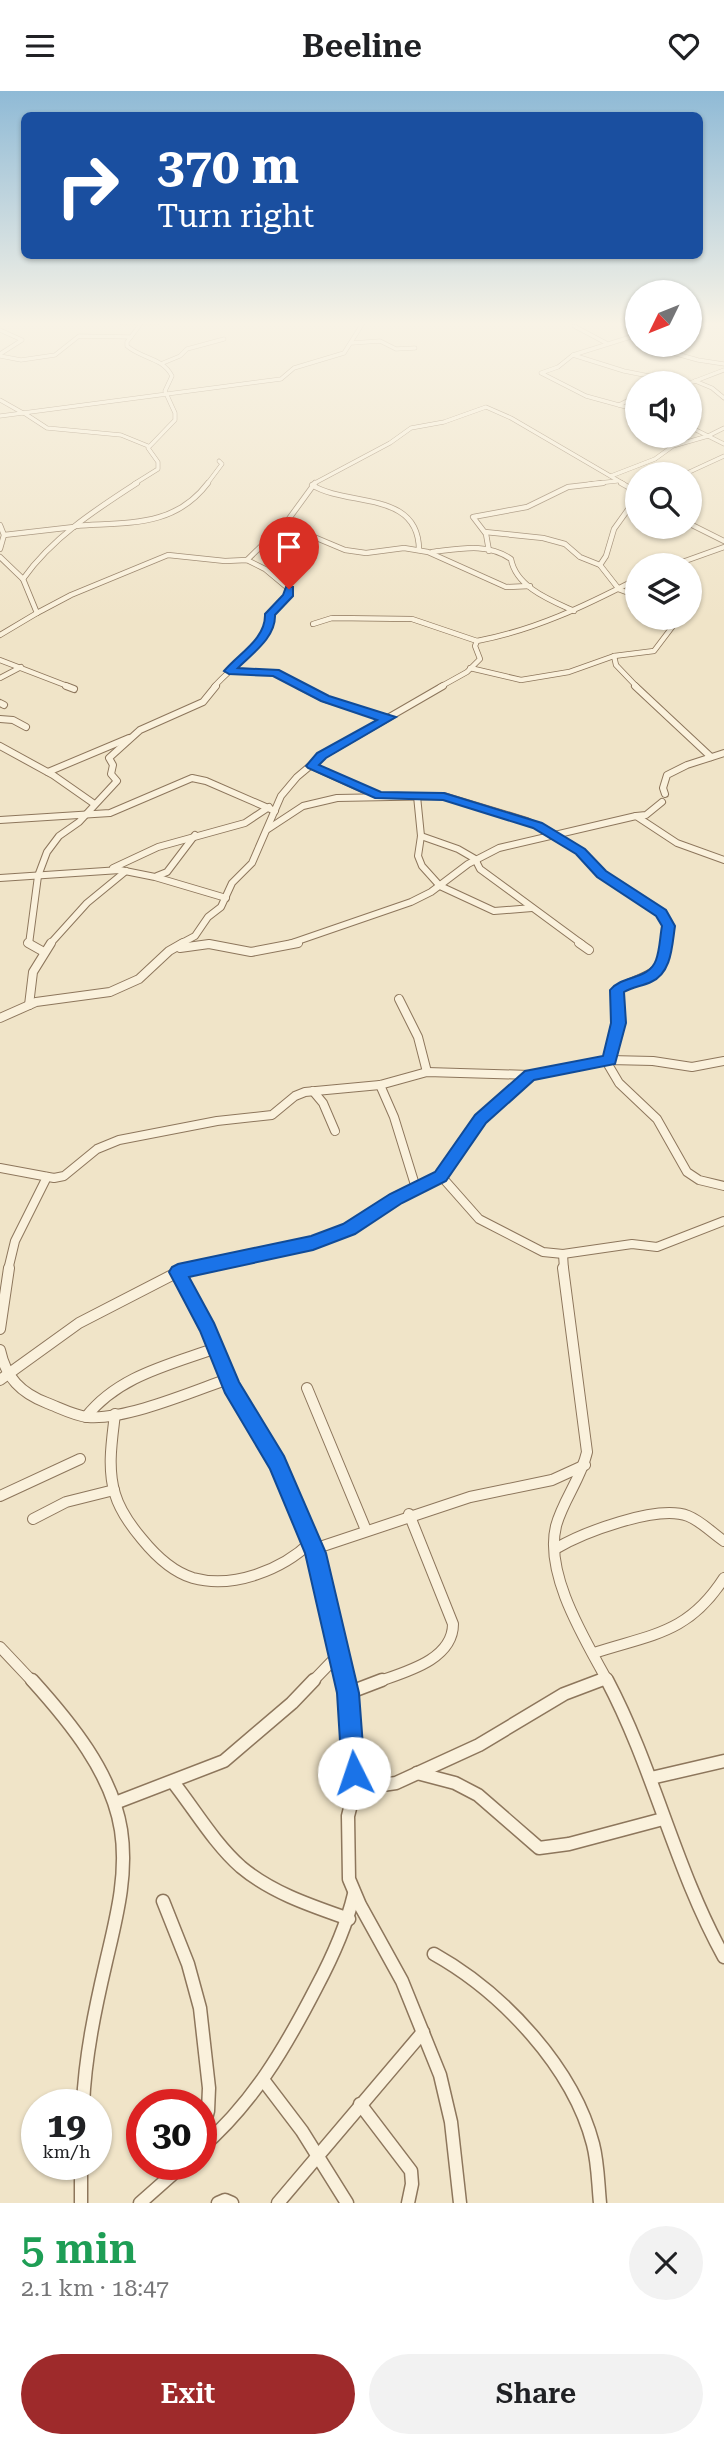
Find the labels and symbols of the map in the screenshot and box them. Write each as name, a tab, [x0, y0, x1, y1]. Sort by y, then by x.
north arrow	[625, 280, 702, 357]
pin	[259, 517, 319, 589]
position arrow	[317, 1736, 391, 1810]
speed limit sign: 30	[126, 2089, 217, 2180]

